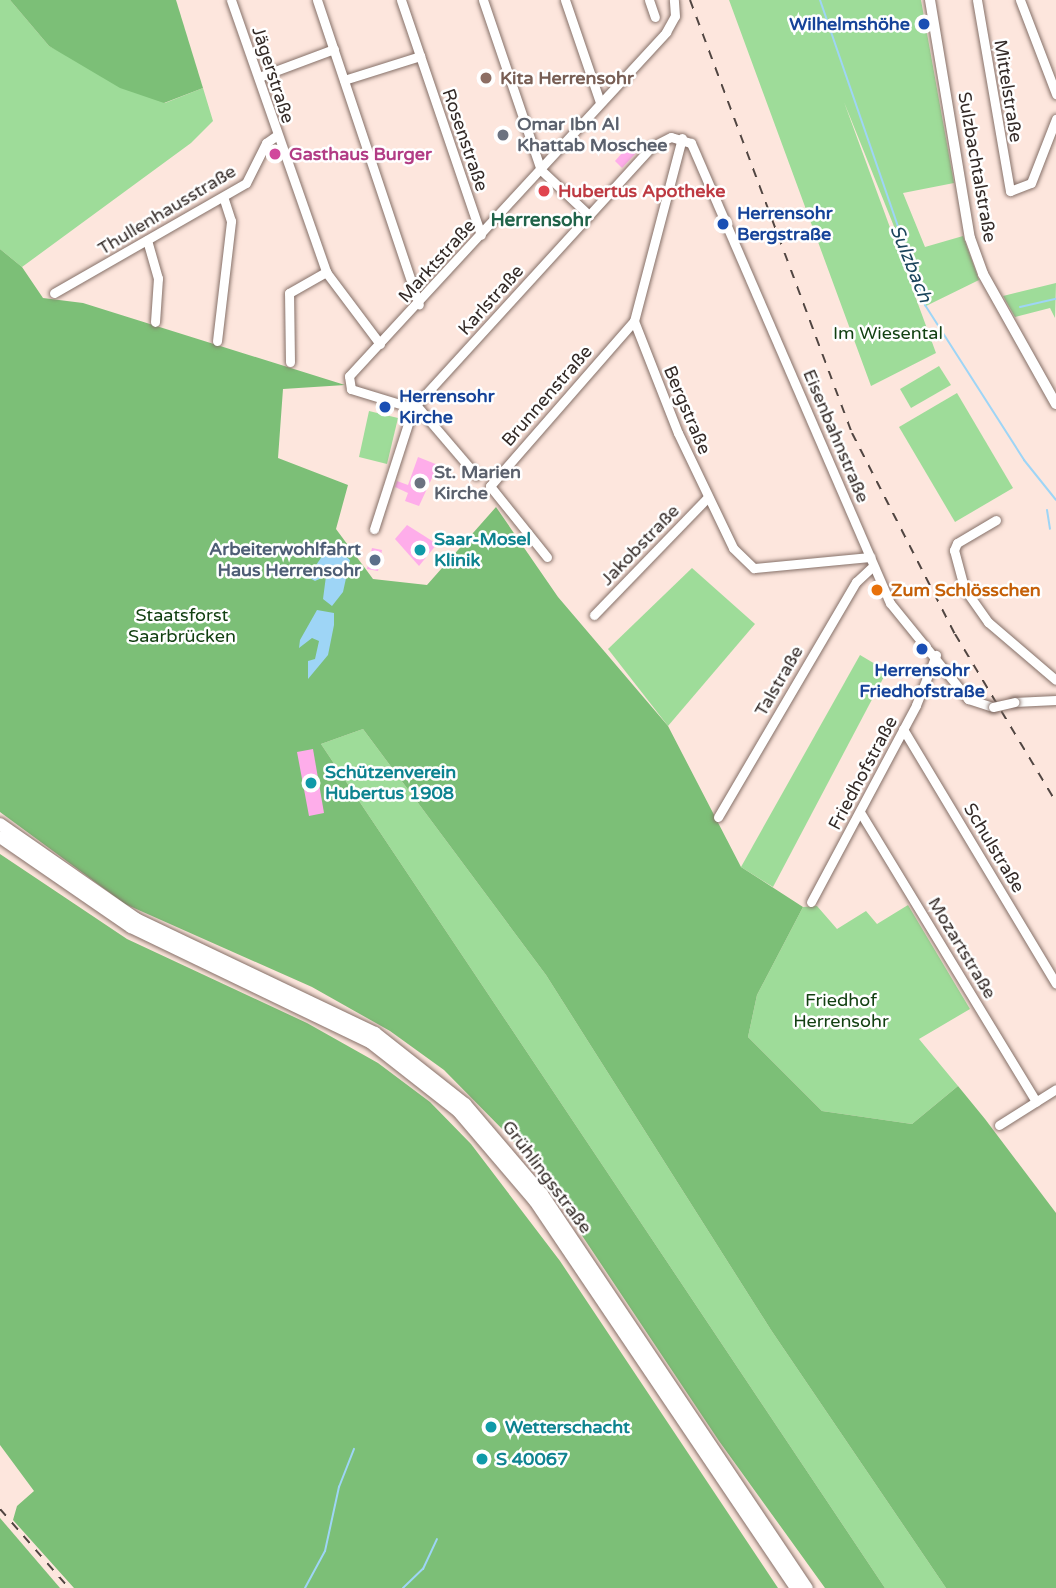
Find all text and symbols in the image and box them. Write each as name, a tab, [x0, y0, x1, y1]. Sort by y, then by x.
place label: Wilhelmshöhe	[789, 13, 910, 35]
marker: Wilhelmshöhe	[916, 16, 932, 32]
street label: Jägerstraße	[247, 24, 299, 126]
street label: Mittelstraße	[989, 38, 1027, 144]
place label: Kita Herrensohr	[500, 67, 634, 89]
marker: Kita Herrensohr	[478, 70, 494, 86]
street label: Rosenstraße	[437, 86, 493, 194]
street label: Sulzbachtalstraße	[953, 90, 1001, 244]
place label: Omar Ibn Al Khattab Moschee	[517, 114, 667, 156]
marker: Omar Ibn Al Khattab Moschee	[495, 127, 511, 143]
place label: Gasthaus Burger	[289, 143, 432, 165]
marker: Gasthaus Burger	[267, 146, 283, 162]
street label: Thullenhausstraße	[94, 160, 240, 260]
place label: Hubertus Apotheke	[558, 180, 725, 202]
marker: Hubertus Apotheke	[536, 183, 552, 199]
place label: Herrensohr Bergstraße	[737, 203, 833, 246]
district label: Herrensohr	[491, 210, 591, 232]
street label: Marktstraße	[394, 215, 480, 307]
marker: Herrensohr Bergstraße	[715, 216, 731, 232]
water label: Sulzbach	[884, 222, 936, 306]
street label: Karlstraße	[454, 260, 528, 340]
park label: Im Wiesental	[833, 322, 943, 344]
street label: Brunnenstraße	[497, 341, 597, 451]
street label: Bergstraße	[659, 362, 715, 458]
street label: Eisenbahnstraße	[798, 366, 874, 506]
place label: Herrensohr Kirche	[399, 386, 495, 428]
marker: Herrensohr Kirche	[377, 399, 393, 415]
place label: St. Marien Kirche	[434, 462, 521, 504]
marker: St. Marien Kirche	[412, 475, 428, 491]
street label: Jakobstraße	[596, 500, 684, 590]
place label: Saar-Mosel Klinik	[434, 529, 531, 572]
place label: Arbeiterwohlfahrt Haus Herrensohr	[209, 539, 361, 582]
marker: Saar-Mosel Klinik	[412, 542, 428, 558]
marker: Arbeiterwohlfahrt Haus Herrensohr	[367, 552, 383, 568]
place label: Zum Schlösschen	[891, 579, 1041, 601]
marker: Zum Schlösschen	[869, 582, 885, 598]
park label: Staatsforst Saarbrücken	[128, 605, 236, 648]
marker: Herrensohr Friedhofstraße	[914, 641, 930, 657]
street label: Talstraße	[750, 642, 808, 720]
place label: Herrensohr Friedhofstraße	[859, 660, 985, 702]
street label: Friedhofstraße	[824, 712, 902, 834]
place label: Schützenverein Hubertus 1908	[325, 762, 456, 804]
marker: Schützenverein Hubertus 1908	[303, 775, 319, 791]
street label: Schulstraße	[959, 799, 1029, 897]
street label: Mozartstraße	[923, 893, 1001, 1003]
park label: Friedhof Herrensohr	[793, 990, 889, 1032]
street label: Grühlingsstraße	[497, 1116, 597, 1238]
place label: Wetterschacht	[505, 1416, 630, 1438]
marker: Wetterschacht	[483, 1419, 499, 1435]
place label: S 40067	[496, 1448, 568, 1470]
marker: S 40067	[474, 1451, 490, 1467]

